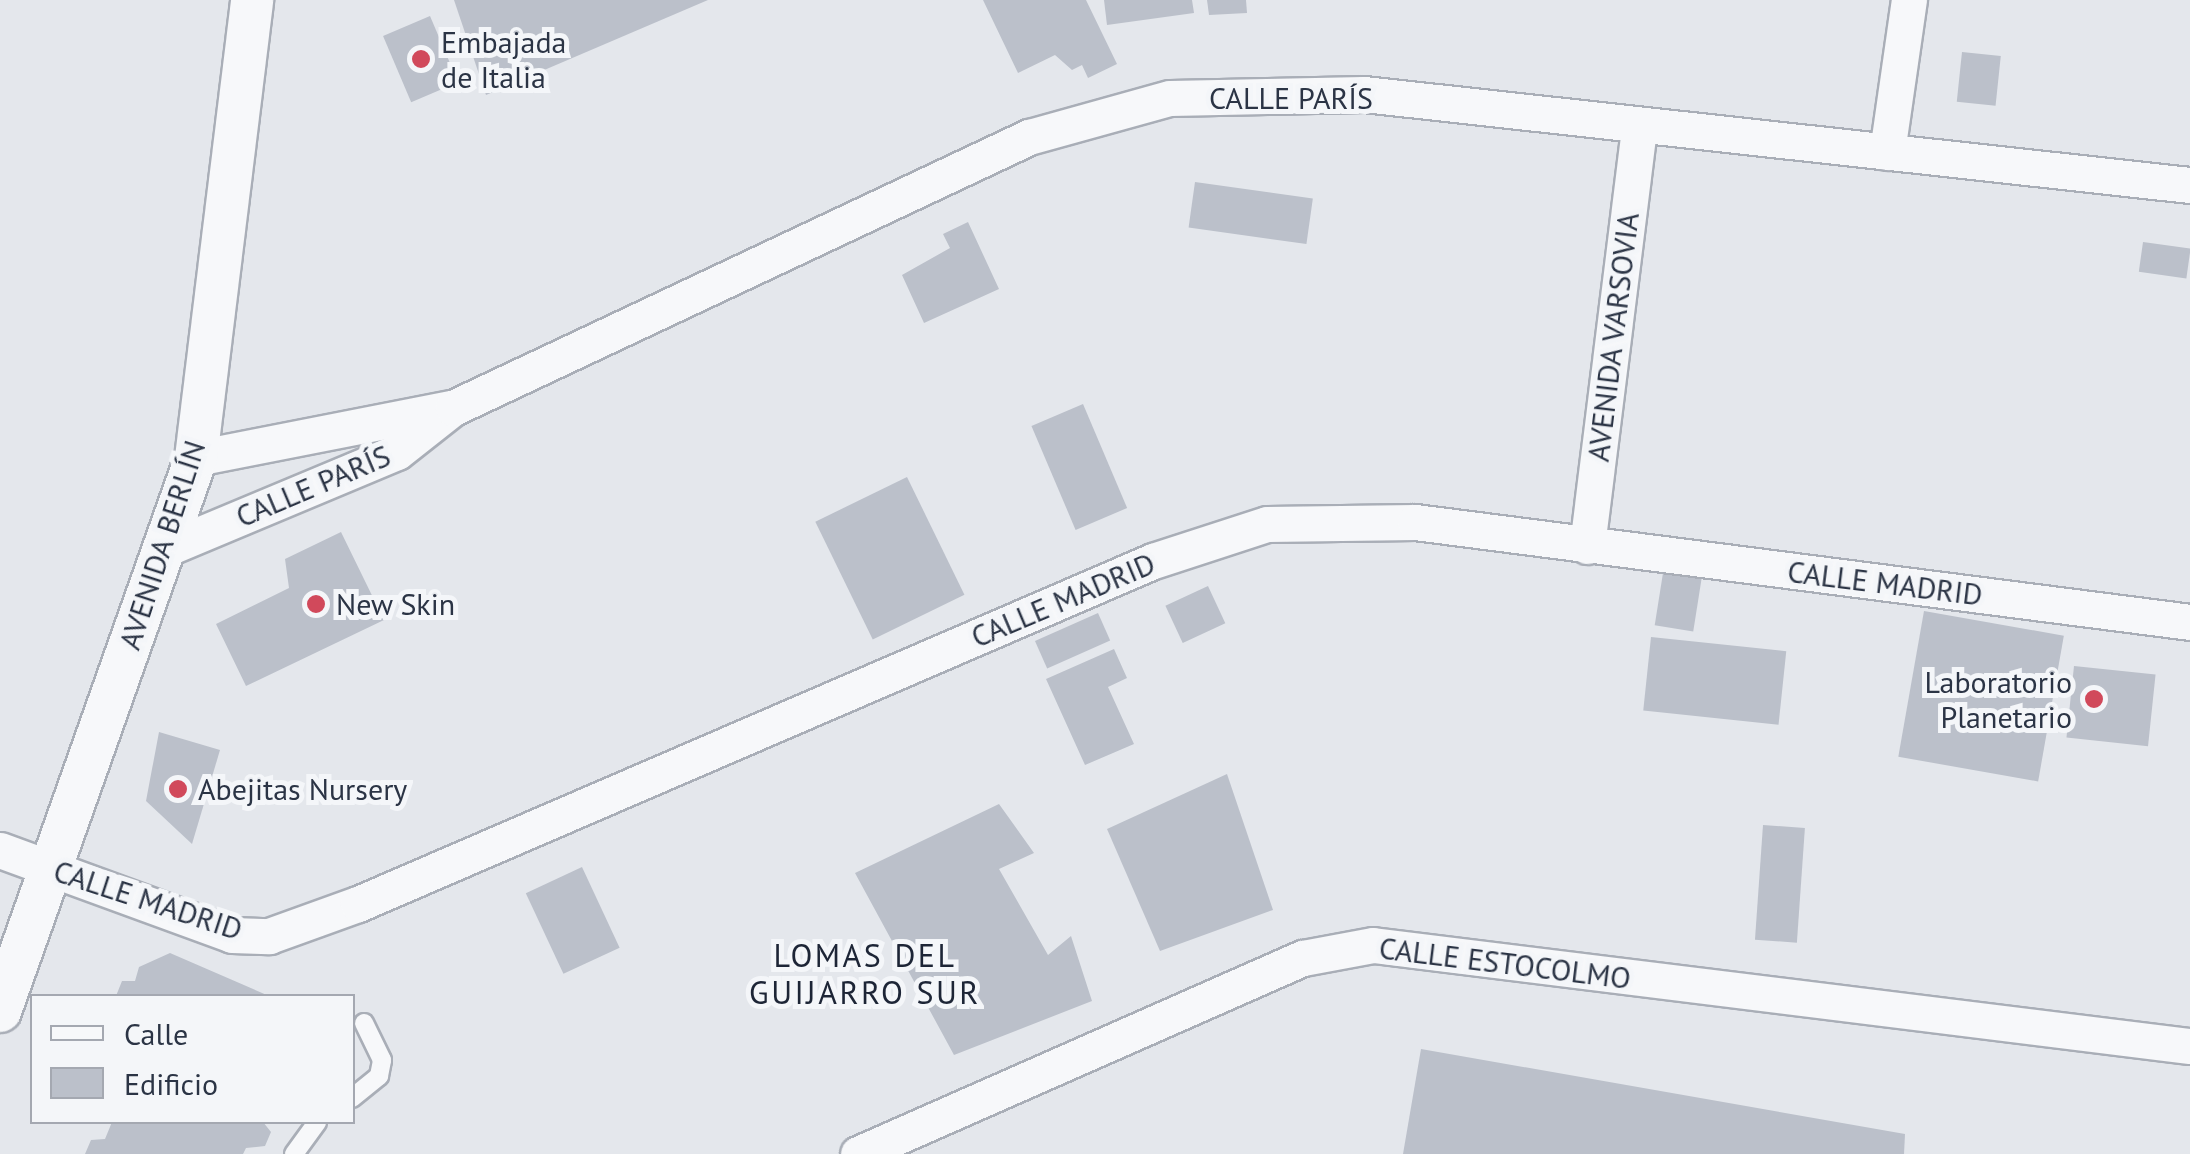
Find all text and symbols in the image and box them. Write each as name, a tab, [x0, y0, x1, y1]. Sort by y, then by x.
place label: Embajada de Italia	[441, 24, 566, 94]
marker: Embajada de Italia	[410, 48, 432, 70]
street label: CALLE PARÍS	[1209, 80, 1373, 116]
street label: AVENIDA VARSOVIA	[1580, 209, 1646, 465]
street label: AVENIDA BERLÍN	[111, 436, 213, 654]
street label: CALLE PARÍS	[231, 437, 395, 535]
street label: CALLE MADRID	[966, 545, 1160, 655]
street label: CALLE MADRID	[1786, 553, 1984, 613]
place label: New Skin	[336, 586, 456, 622]
marker: New Skin	[305, 593, 327, 615]
place label: Laboratorio Planetario	[1925, 664, 2072, 734]
marker: Laboratorio Planetario	[2081, 686, 2107, 712]
place label: Abejitas Nursery	[198, 771, 407, 807]
marker: Abejitas Nursery	[167, 778, 189, 800]
street label: CALLE MADRID	[49, 853, 247, 947]
street label: CALLE ESTOCOLMO	[1377, 930, 1633, 996]
district label: LOMAS DEL GUIJARRO SUR	[749, 937, 981, 1012]
legend	[30, 994, 355, 1124]
text: Calle	[124, 1014, 188, 1053]
text: Edificio	[124, 1064, 218, 1103]

